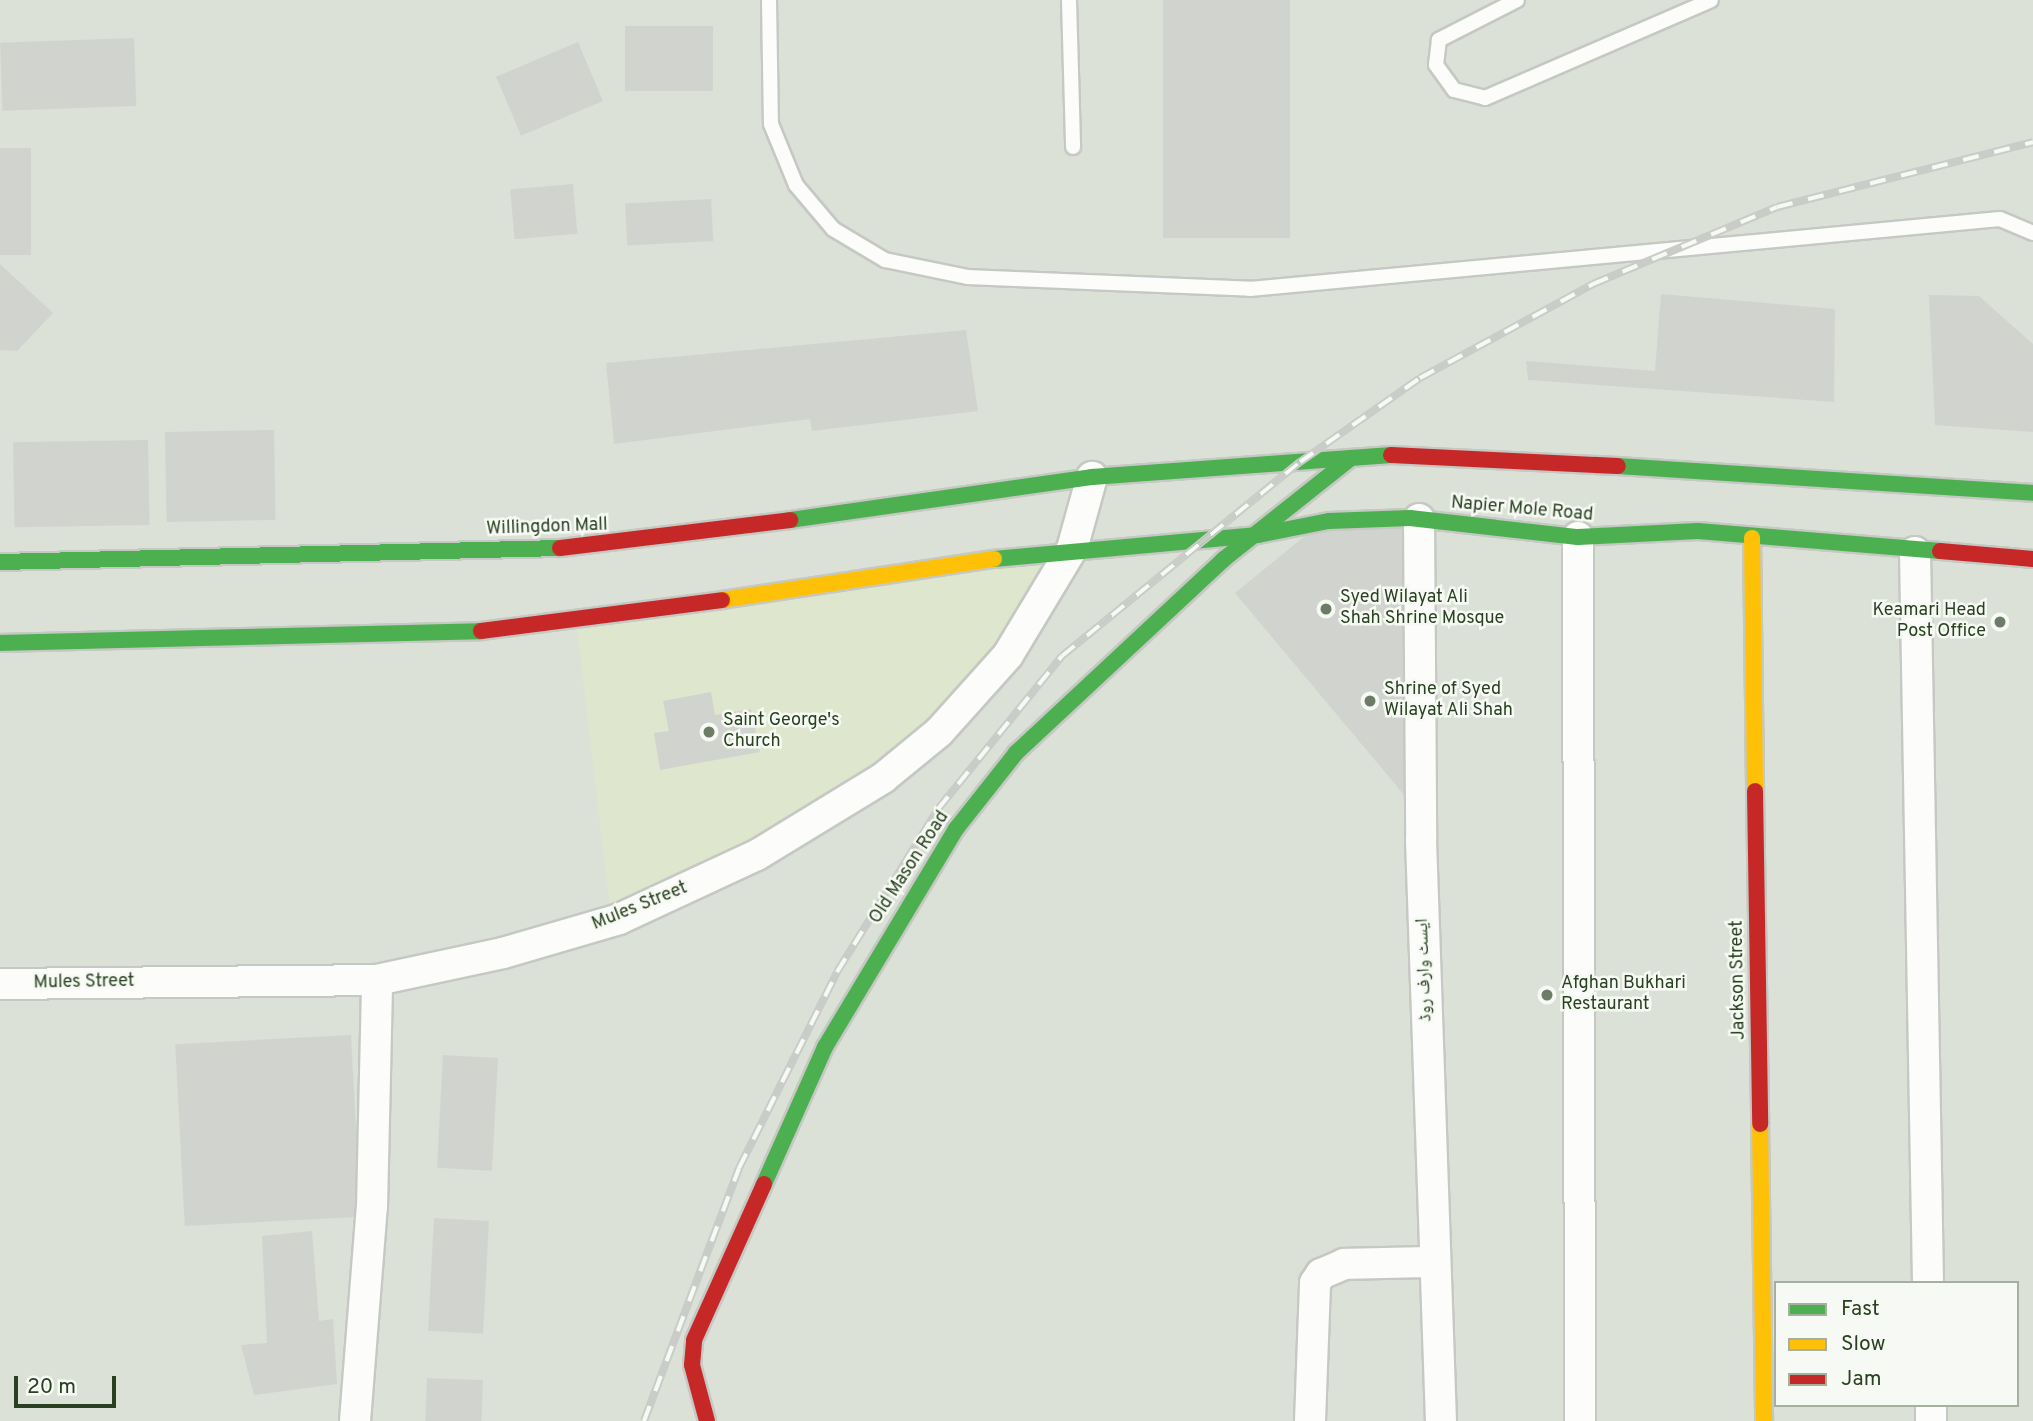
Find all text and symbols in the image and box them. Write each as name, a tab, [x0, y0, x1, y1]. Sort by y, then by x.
street label: Napier Mole Road	[1450, 493, 1594, 527]
street label: Willingdon Mall	[486, 515, 608, 541]
place label: Syed Wilayat Ali Shah Shrine Mosque	[1340, 588, 1504, 630]
marker: Syed Wilayat Ali Shah Shrine Mosque	[1318, 601, 1334, 617]
place label: Keamari Head Post Office	[1872, 601, 1986, 644]
marker: Keamari Head Post Office	[1992, 614, 2008, 630]
place label: Shrine of Syed Wilayat Ali Shah	[1384, 680, 1514, 722]
marker: Shrine of Syed Wilayat Ali Shah	[1362, 693, 1378, 709]
place label: Saint George's Church	[723, 711, 840, 754]
marker: Saint George's Church	[701, 724, 717, 740]
street label: Old Mason Road	[866, 808, 954, 928]
street label: Mules Street	[589, 878, 691, 936]
street label: ایسٹ وارف روڈ	[1412, 918, 1438, 1022]
street label: Jackson Street	[1727, 920, 1751, 1040]
street label: Mules Street	[33, 971, 135, 995]
place label: Afghan Bukhari Restaurant	[1561, 974, 1686, 1016]
marker: Afghan Bukhari Restaurant	[1539, 987, 1555, 1003]
legend	[1774, 1281, 2019, 1407]
text: Fast	[1841, 1296, 1880, 1323]
text: Slow	[1841, 1331, 1886, 1358]
scale bar	[18, 1362, 119, 1406]
text: Jam	[1841, 1366, 1882, 1393]
text: 20 m	[27, 1374, 76, 1401]

